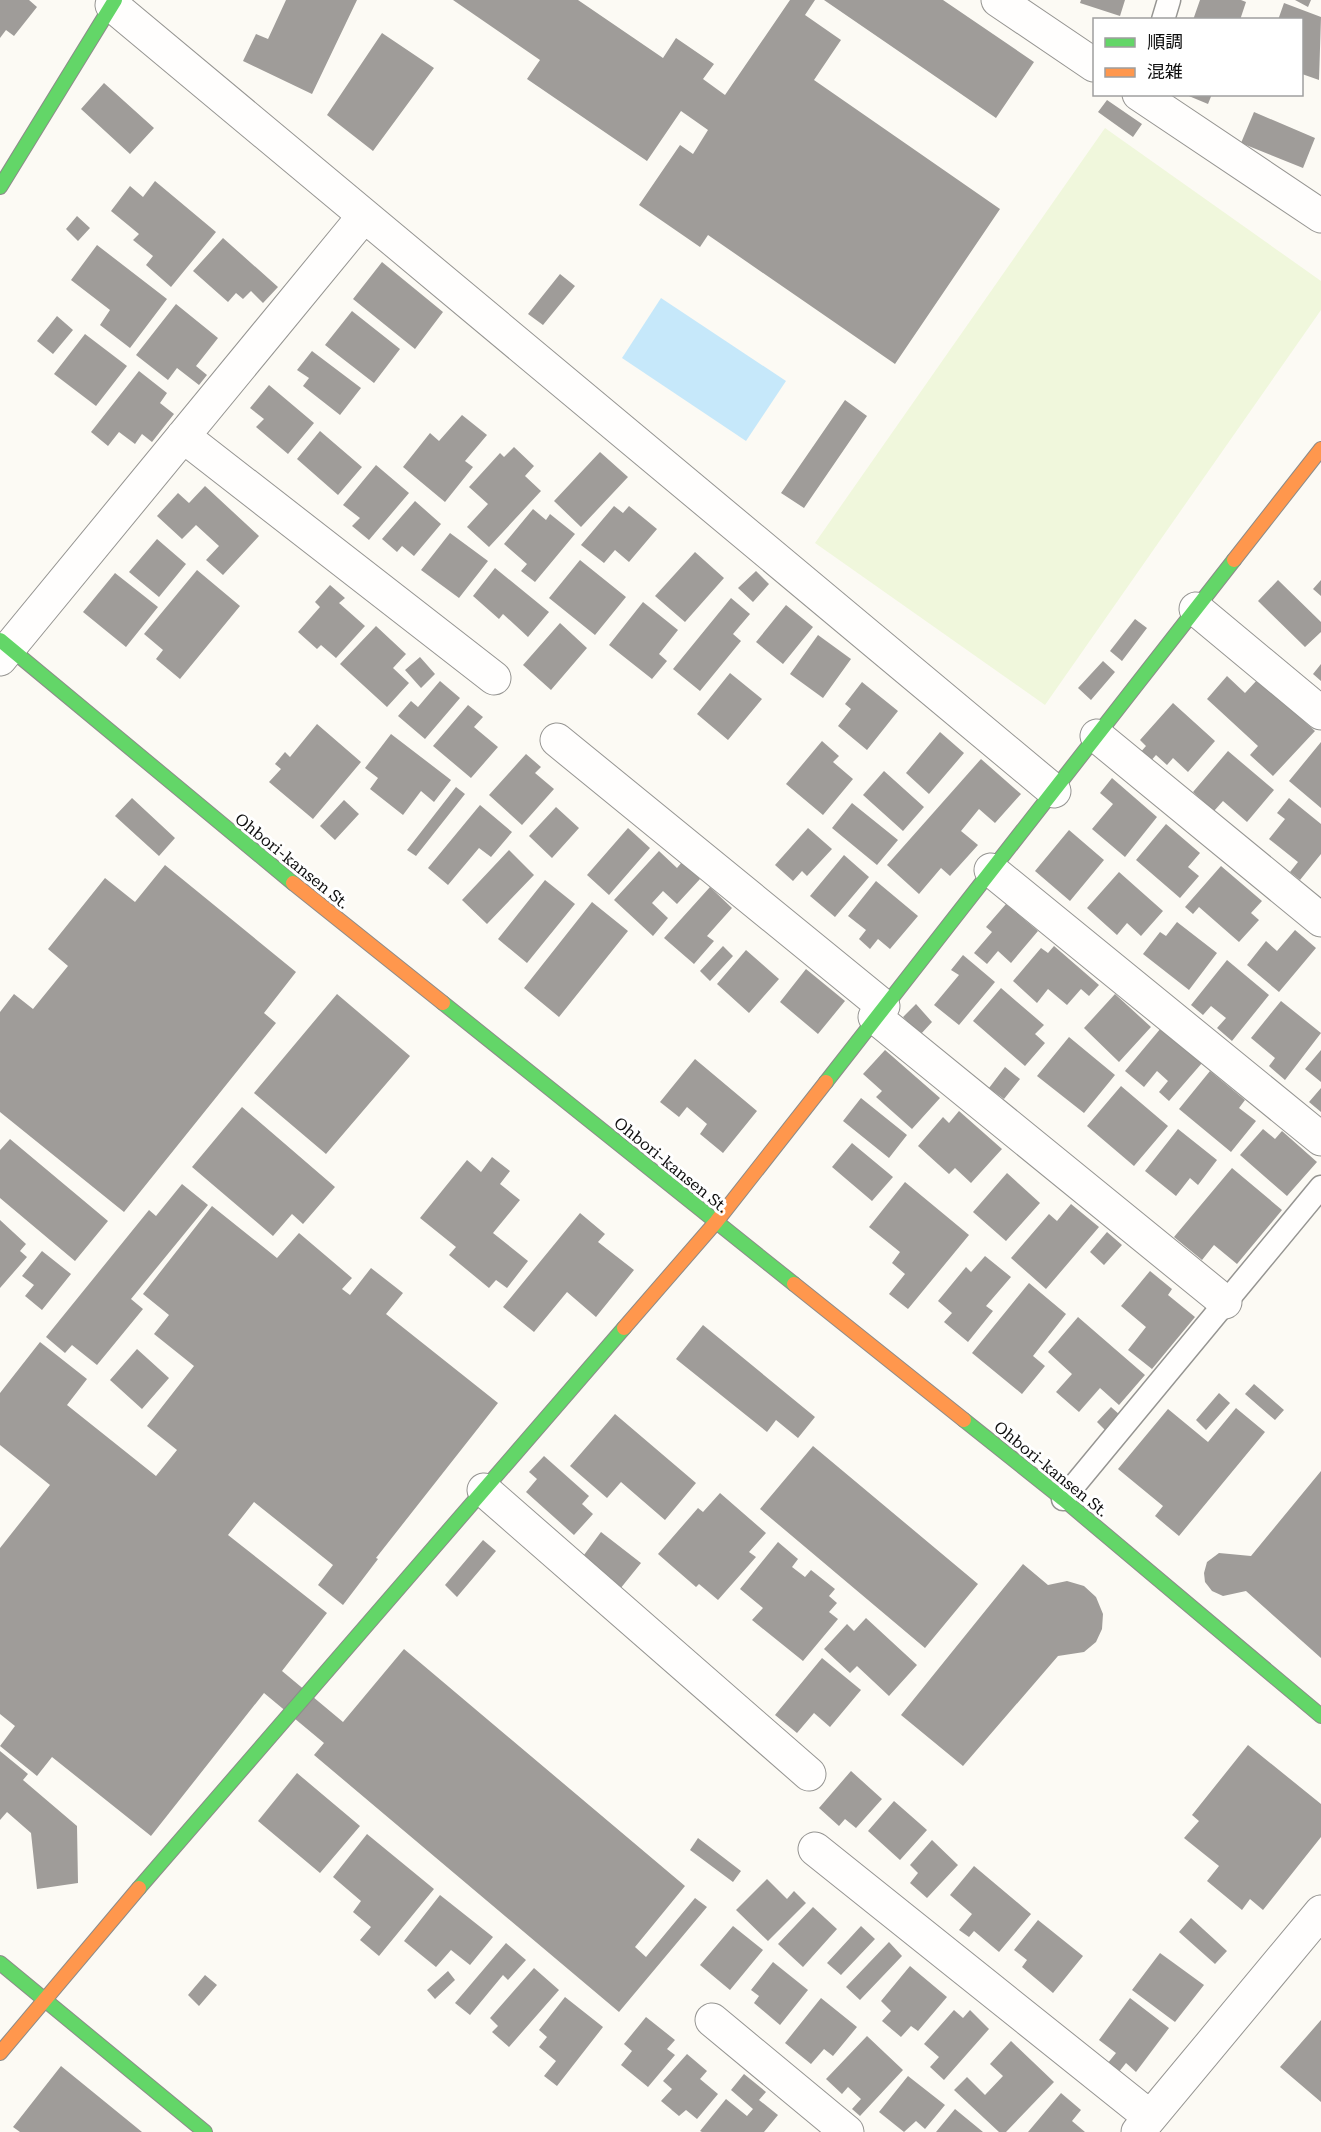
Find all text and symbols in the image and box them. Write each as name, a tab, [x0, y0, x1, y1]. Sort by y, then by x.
legend	[1093, 18, 1303, 96]
text: 順調	[1147, 31, 1183, 52]
text: 混雑	[1147, 61, 1183, 82]
street label: Ohbori-kansen St.	[231, 809, 353, 913]
street label: Ohbori-kansen St.	[610, 1113, 732, 1217]
street label: Ohbori-kansen St.	[990, 1417, 1112, 1521]

